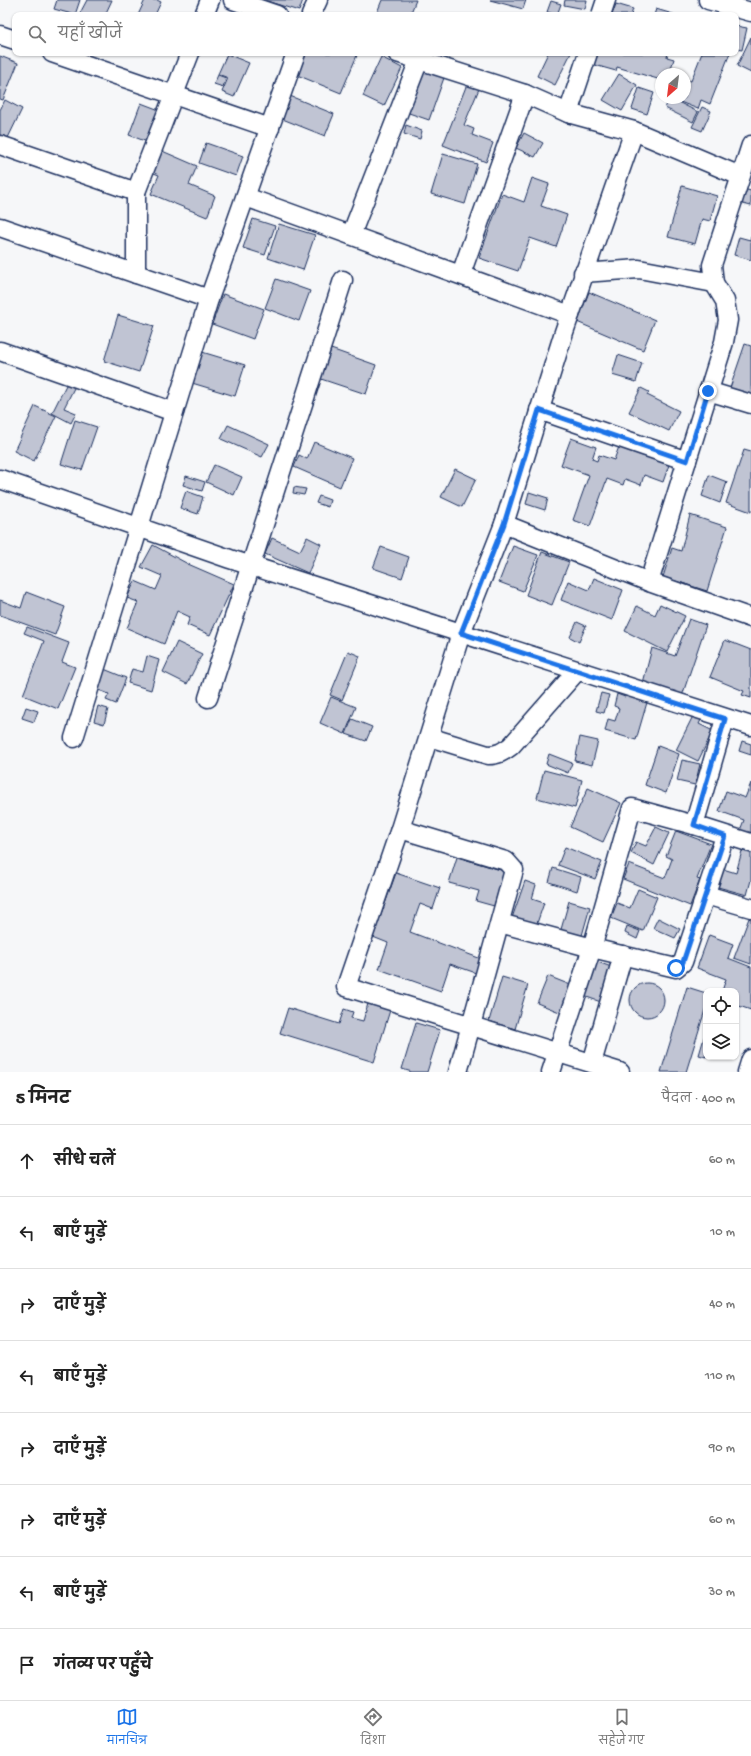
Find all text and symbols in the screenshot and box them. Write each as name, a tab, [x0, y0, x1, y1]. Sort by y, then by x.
search box	[12, 12, 739, 56]
icon: search	[26, 23, 48, 45]
text: यहाँ खोजें	[58, 26, 122, 44]
north arrow	[655, 68, 691, 104]
route end	[699, 382, 717, 400]
route start	[667, 959, 685, 977]
map controls	[703, 988, 739, 1060]
button: locate	[703, 988, 739, 1024]
button: layers	[703, 1024, 739, 1060]
text: 5 मिनट	[16, 1090, 70, 1110]
text: पैदल · 400 m	[661, 1092, 735, 1107]
icon: ahead	[16, 1150, 38, 1172]
text: सीधे चलें	[54, 1153, 115, 1171]
text: 60 m	[709, 1153, 735, 1168]
icon: left	[16, 1222, 38, 1244]
text: बाएँ मुड़ें	[54, 1225, 106, 1243]
text: 10 m	[710, 1225, 735, 1240]
icon: right	[16, 1294, 38, 1316]
text: दाएँ मुड़ें	[54, 1297, 106, 1315]
text: 40 m	[709, 1297, 735, 1312]
icon: left	[16, 1366, 38, 1388]
text: बाएँ मुड़ें	[54, 1369, 106, 1387]
text: 110 m	[705, 1369, 735, 1384]
icon: right	[16, 1438, 38, 1460]
text: दाएँ मुड़ें	[54, 1441, 106, 1459]
text: 90 m	[709, 1441, 735, 1456]
icon: right	[16, 1510, 38, 1532]
text: दाएँ मुड़ें	[54, 1513, 106, 1531]
text: 60 m	[709, 1513, 735, 1528]
icon: left	[16, 1582, 38, 1604]
text: बाएँ मुड़ें	[54, 1585, 106, 1603]
text: 30 m	[709, 1585, 735, 1600]
icon: arrive	[16, 1654, 38, 1676]
text: गंतव्य पर पहुँचे	[54, 1657, 152, 1675]
tab: मानचित्र	[107, 1706, 147, 1752]
tab: दिशा	[360, 1706, 385, 1752]
tab: सहेजे गए	[599, 1706, 644, 1752]

